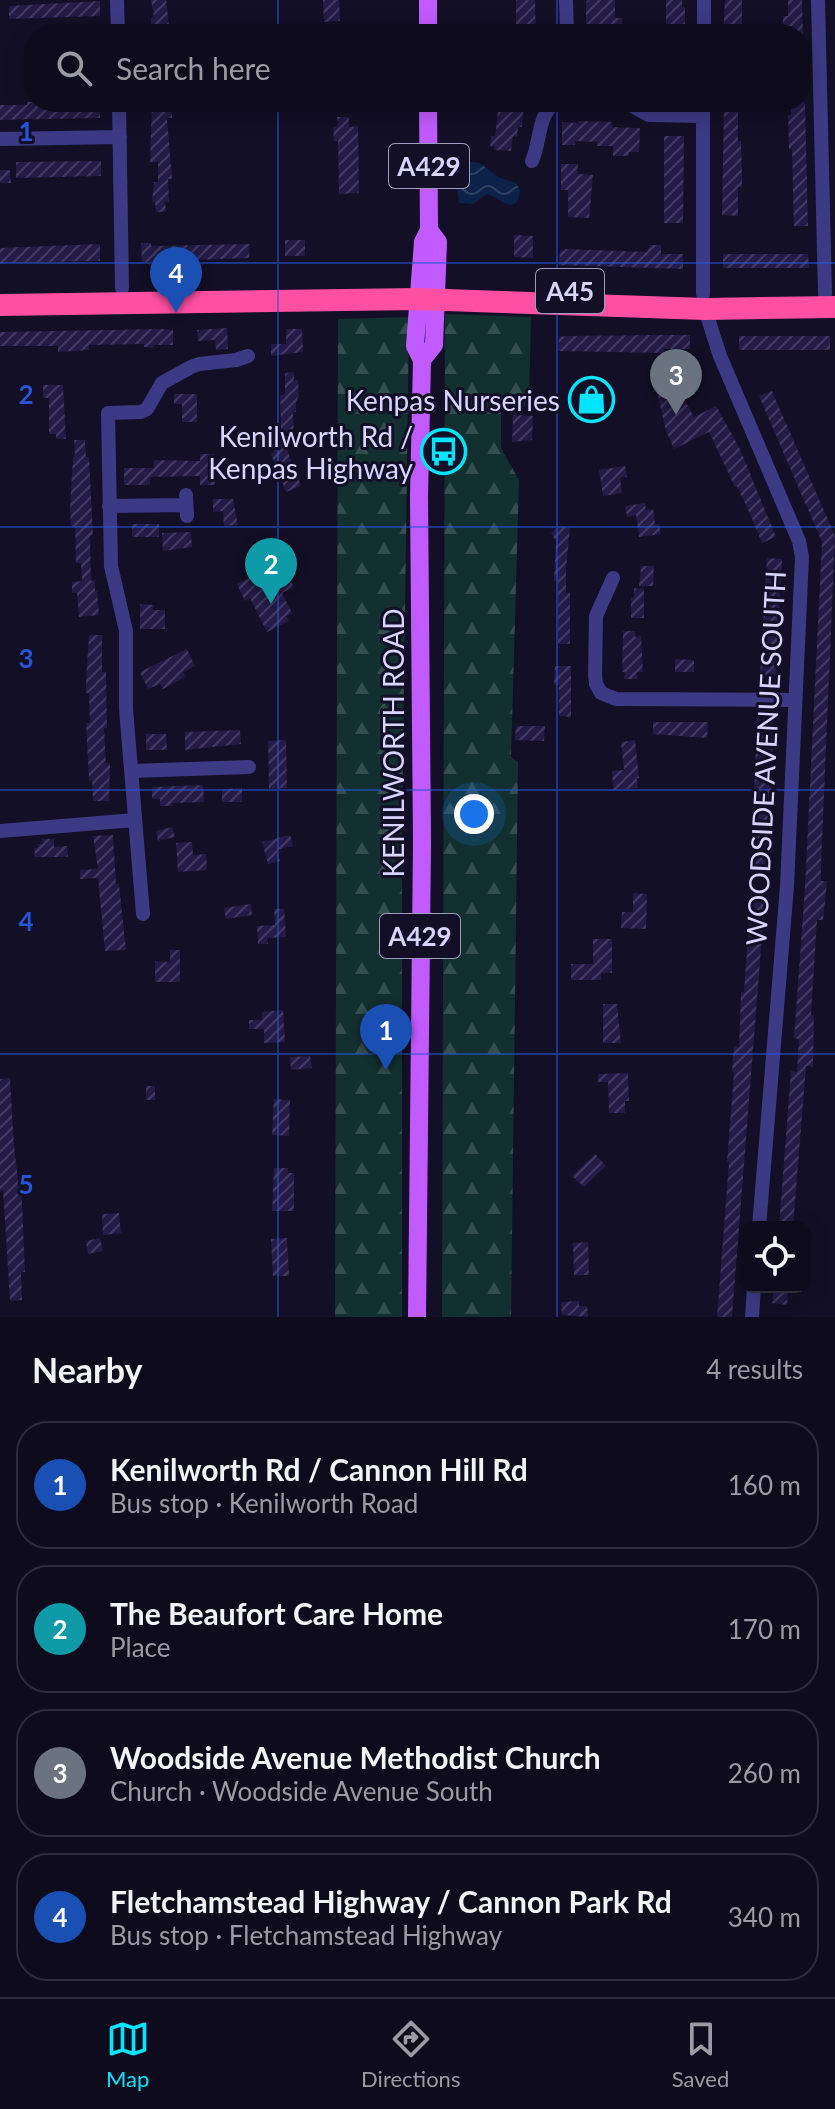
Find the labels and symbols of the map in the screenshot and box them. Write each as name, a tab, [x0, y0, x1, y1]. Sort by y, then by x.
text: 1	[18, 115, 34, 147]
road number: A429	[389, 144, 469, 188]
pin: 4	[150, 247, 202, 313]
road number: A45	[536, 269, 604, 313]
pin: 3	[650, 349, 702, 415]
shop icon: Kenpas Nurseries	[567, 376, 615, 424]
text: 2	[18, 378, 34, 410]
place label: Kenpas Nurseries	[346, 383, 560, 417]
place label: Kenilworth Rd / Kenpas Highway	[208, 419, 414, 485]
bus stop icon: Kenilworth Rd / Kenpas Highway	[420, 428, 468, 476]
pin: 2	[245, 538, 297, 604]
street label: WOODSIDE AVENUE SOUTH	[738, 570, 792, 946]
street label: KENILWORTH ROAD	[376, 608, 410, 878]
text: 3	[18, 642, 34, 674]
your location	[454, 794, 494, 834]
text: 4	[18, 905, 34, 937]
road number: A429	[380, 914, 460, 958]
pin: 1	[360, 1004, 412, 1070]
text: 5	[18, 1168, 34, 1200]

